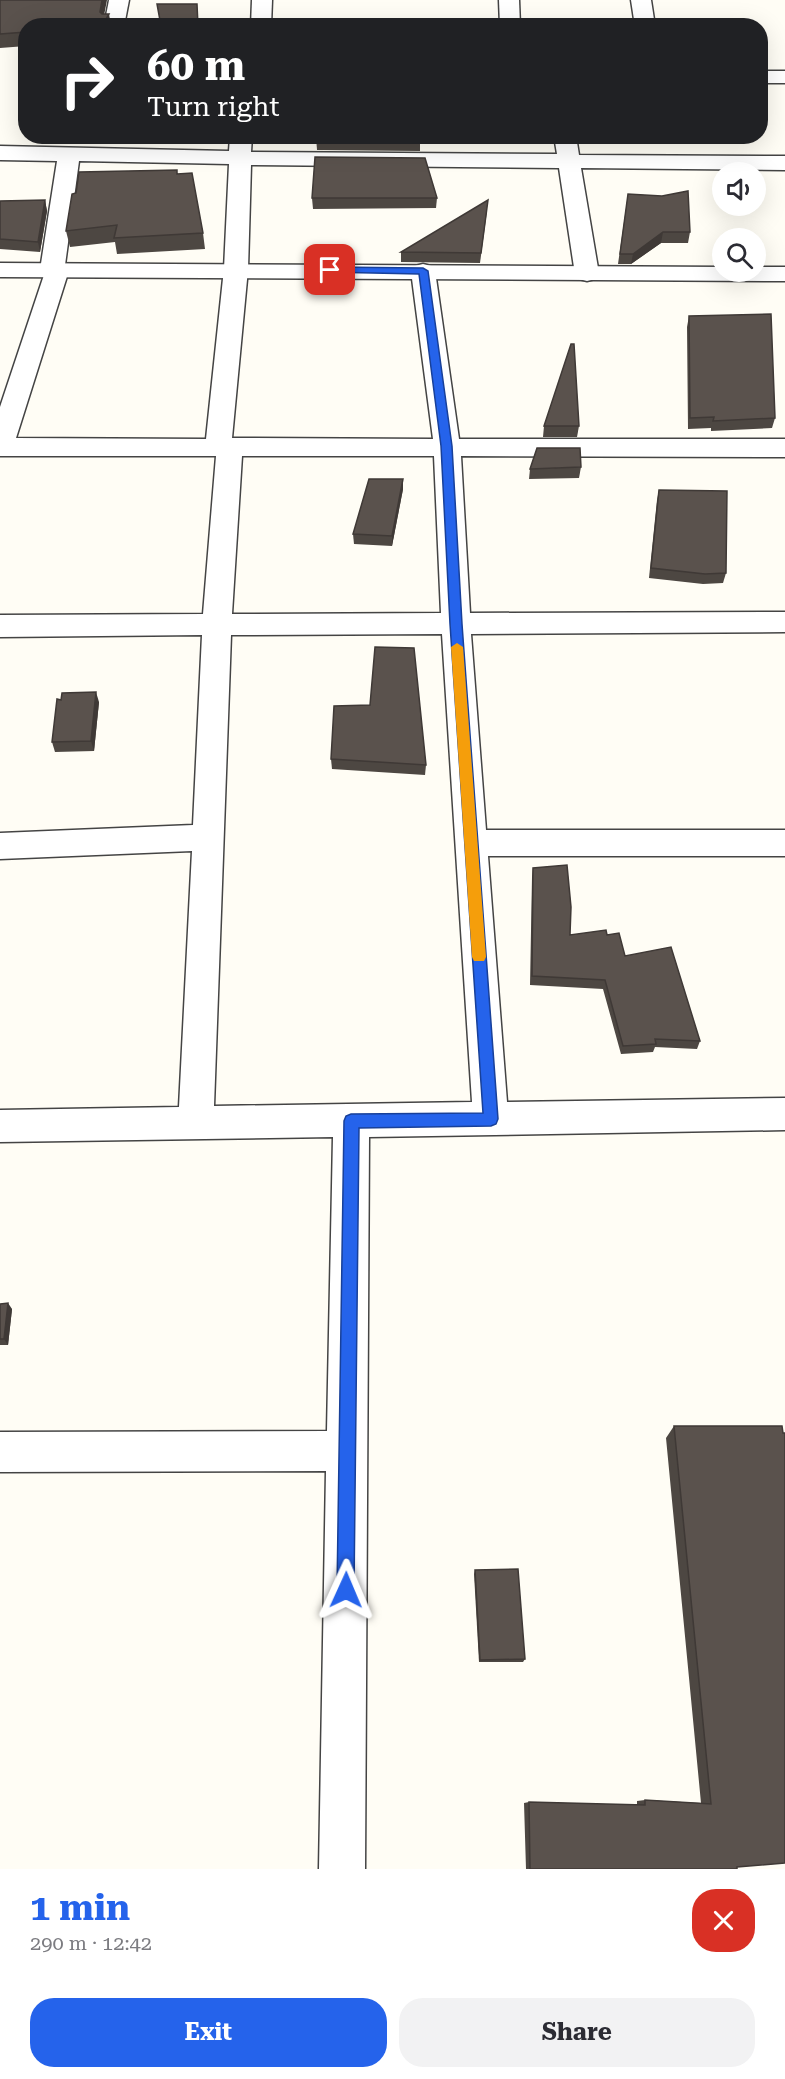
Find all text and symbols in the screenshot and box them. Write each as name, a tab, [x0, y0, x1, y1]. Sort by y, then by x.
text: 60 m	[147, 41, 245, 90]
icon: right	[48, 42, 126, 120]
text: Turn right	[147, 91, 280, 123]
map controls	[712, 162, 766, 282]
button: sound	[712, 162, 766, 216]
button: search	[712, 228, 766, 282]
pin	[304, 244, 355, 295]
icon: arrive	[313, 253, 346, 286]
position arrow	[314, 1558, 378, 1622]
text: 1 min	[30, 1887, 130, 1929]
button: close	[692, 1889, 755, 1952]
text: 290 m · 12:42	[30, 1931, 152, 1955]
button: Exit	[30, 1998, 387, 2067]
button: Share	[399, 1998, 755, 2067]

